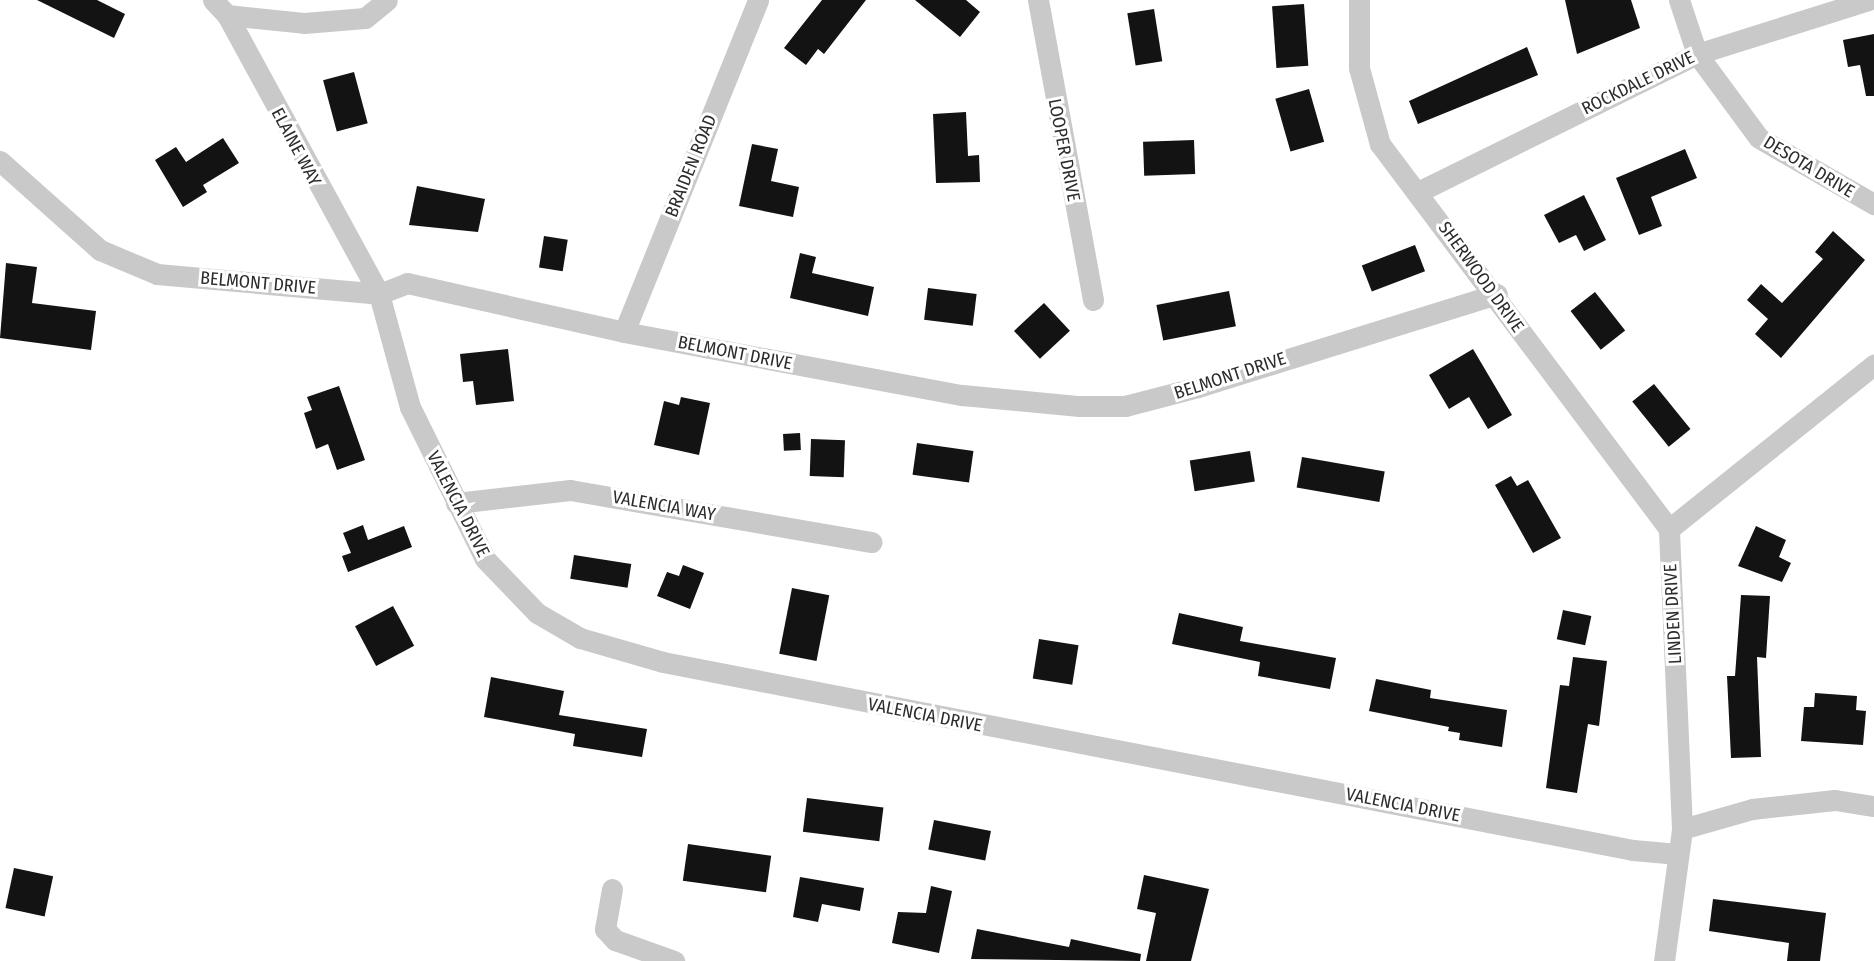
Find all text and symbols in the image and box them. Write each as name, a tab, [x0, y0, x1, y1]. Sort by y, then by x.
street label: ROCKDALE DRIVE	[1578, 46, 1698, 120]
street label: LOOPER DRIVE	[1043, 97, 1085, 203]
street label: ELAINE WAY	[266, 104, 326, 190]
street label: BRAIDEN ROAD	[661, 112, 721, 220]
street label: DESOTA DRIVE	[1760, 131, 1858, 203]
street label: SHERWOOD DRIVE	[1434, 217, 1528, 337]
street label: BELMONT DRIVE	[199, 267, 317, 299]
street label: BELMONT DRIVE	[676, 331, 794, 375]
street label: BELMONT DRIVE	[1171, 348, 1289, 404]
street label: VALENCIA DRIVE	[422, 447, 494, 561]
street label: VALENCIA WAY	[611, 486, 717, 526]
street label: LINDEN DRIVE	[1660, 563, 1686, 665]
street label: VALENCIA DRIVE	[866, 693, 984, 737]
street label: VALENCIA DRIVE	[1344, 783, 1462, 827]

